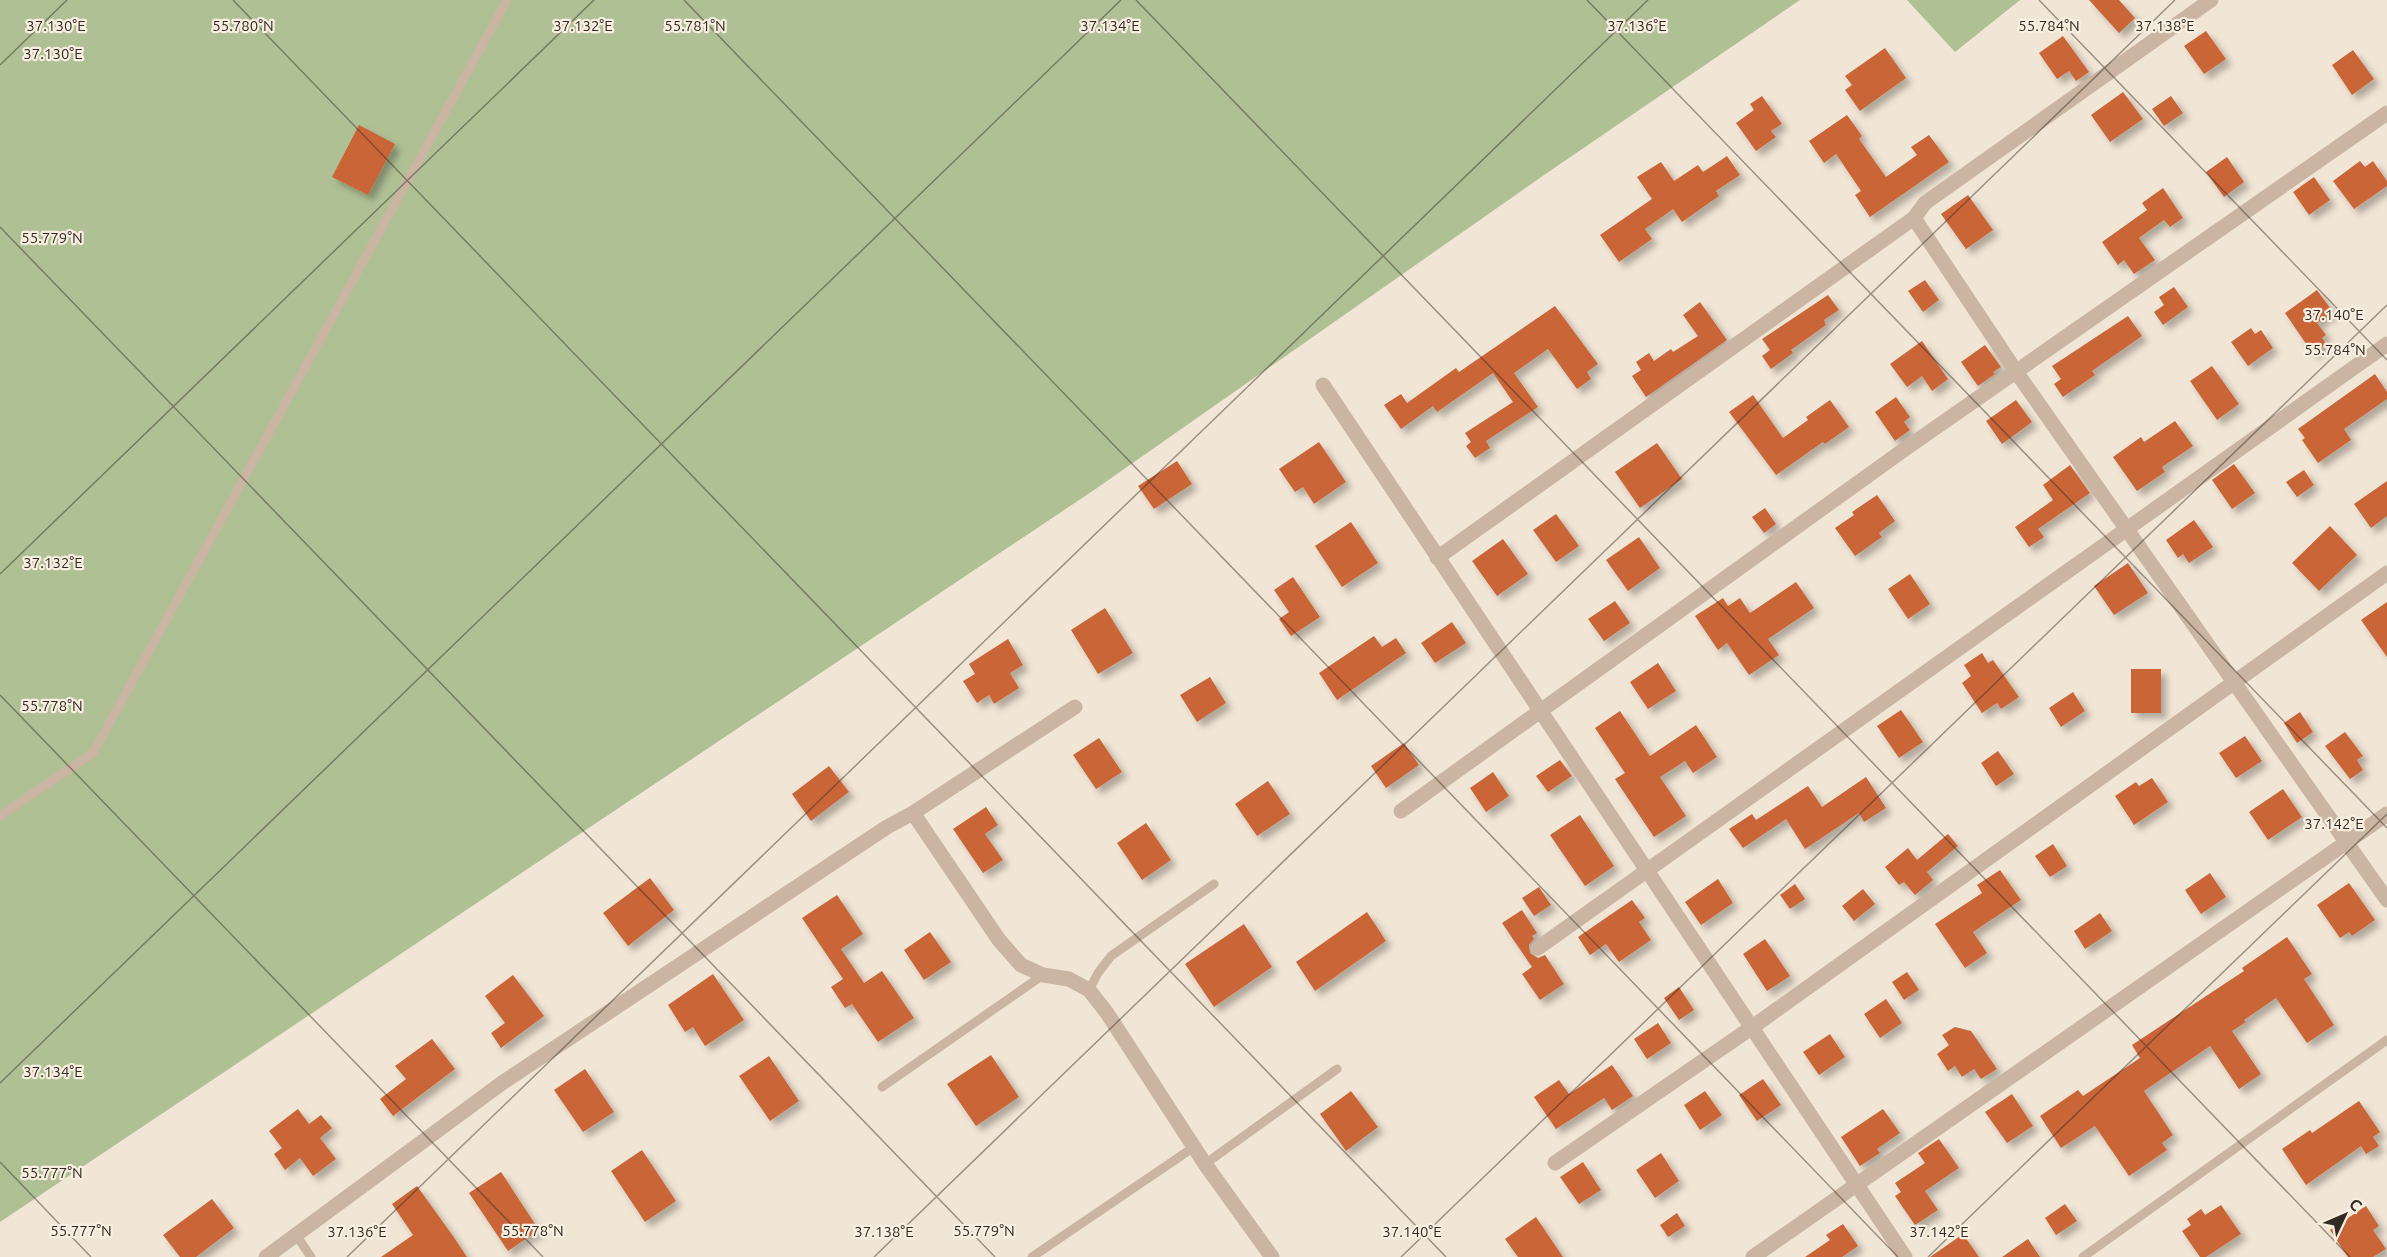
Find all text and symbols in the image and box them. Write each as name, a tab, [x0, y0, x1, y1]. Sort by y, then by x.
text: 37.130°E	[26, 17, 86, 34]
text: 55.780°N	[212, 17, 274, 34]
text: 37.132°E	[553, 17, 613, 34]
text: 55.781°N	[664, 17, 726, 34]
text: 37.134°E	[1080, 17, 1140, 34]
text: 37.136°E	[1607, 17, 1667, 34]
text: 55.784°N	[2018, 17, 2080, 34]
text: 37.138°E	[2135, 17, 2195, 34]
text: 37.130°E	[23, 45, 83, 62]
text: 55.779°N	[21, 229, 83, 246]
text: 37.140°E	[2304, 306, 2364, 323]
text: 55.784°N	[2304, 341, 2366, 358]
text: 37.132°E	[23, 554, 83, 571]
text: 55.778°N	[21, 697, 83, 714]
text: 37.142°E	[2304, 815, 2364, 832]
text: 37.134°E	[23, 1063, 83, 1080]
text: 55.777°N	[21, 1164, 83, 1181]
north arrow	[2315, 1185, 2375, 1245]
text: С	[2346, 1195, 2366, 1215]
text: 55.777°N	[50, 1222, 112, 1239]
text: 55.778°N	[502, 1222, 564, 1239]
text: 55.779°N	[953, 1222, 1015, 1239]
text: 37.136°E	[327, 1223, 387, 1240]
text: 37.138°E	[854, 1223, 914, 1240]
text: 37.140°E	[1382, 1223, 1442, 1240]
text: 37.142°E	[1909, 1223, 1969, 1240]

